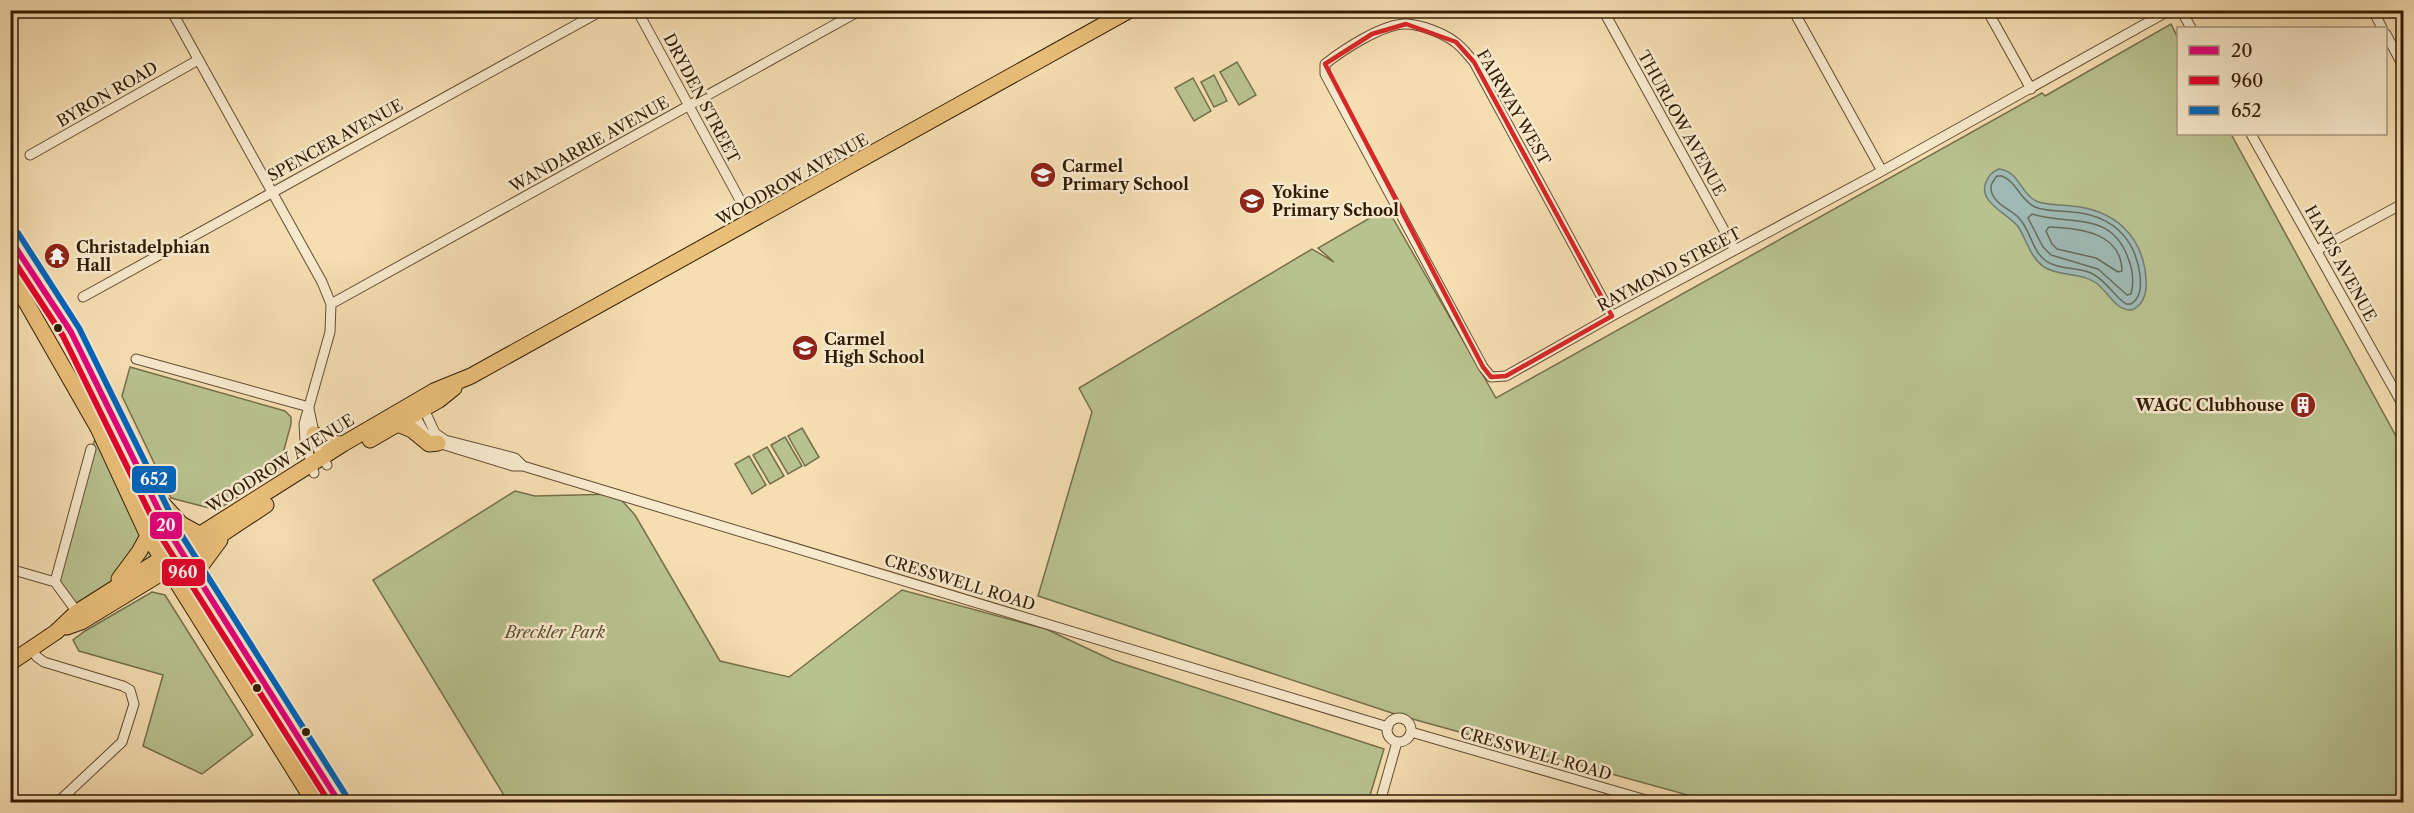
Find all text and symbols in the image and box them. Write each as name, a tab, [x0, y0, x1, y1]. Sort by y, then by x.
legend	[2177, 27, 2387, 135]
street label: DRYDEN STREET	[659, 30, 745, 166]
text: 20	[2231, 40, 2253, 62]
street label: FAIRWAY WEST	[1473, 46, 1555, 168]
street label: THURLOW AVENUE	[1634, 47, 1730, 199]
street label: BYRON ROAD	[53, 57, 161, 131]
text: 960	[2231, 70, 2264, 92]
street label: WANDARRIE AVENUE	[505, 92, 672, 197]
street label: SPENCER AVENUE	[264, 94, 406, 186]
text: 652	[2231, 100, 2262, 122]
street label: WOODROW AVENUE	[712, 129, 872, 230]
place label: Carmel Primary School	[1062, 156, 1189, 194]
school or university icon: Carmel Primary School	[1028, 160, 1058, 190]
place label: Yokine Primary School	[1271, 182, 1399, 220]
school or university icon: Yokine Primary School	[1237, 186, 1267, 216]
street label: HAYES AVENUE	[2301, 201, 2381, 325]
street label: RAYMOND STREET	[1593, 222, 1745, 316]
place label: Christadelphian Hall	[76, 237, 210, 275]
temple icon: Christadelphian Hall	[42, 241, 72, 271]
unlabelled marker	[52, 322, 64, 334]
place label: Carmel High School	[824, 329, 925, 367]
school or university icon: Carmel High School	[790, 333, 820, 363]
building icon: WAGC Clubhouse	[2288, 390, 2318, 420]
place label: WAGC Clubhouse	[2135, 395, 2284, 415]
street label: WOODROW AVENUE	[201, 409, 358, 517]
line badge: 652	[131, 465, 177, 494]
text: 652	[140, 469, 168, 489]
line badge: 20	[149, 511, 183, 540]
text: 20	[156, 515, 176, 535]
street label: CRESSWELL ROAD	[882, 550, 1038, 614]
line badge: 960	[161, 558, 206, 587]
text: 960	[168, 562, 198, 582]
park label: Breckler Park	[503, 622, 606, 642]
unlabelled marker	[251, 682, 263, 694]
street label: CRESSWELL ROAD	[1458, 722, 1614, 784]
unlabelled marker	[300, 726, 312, 738]

